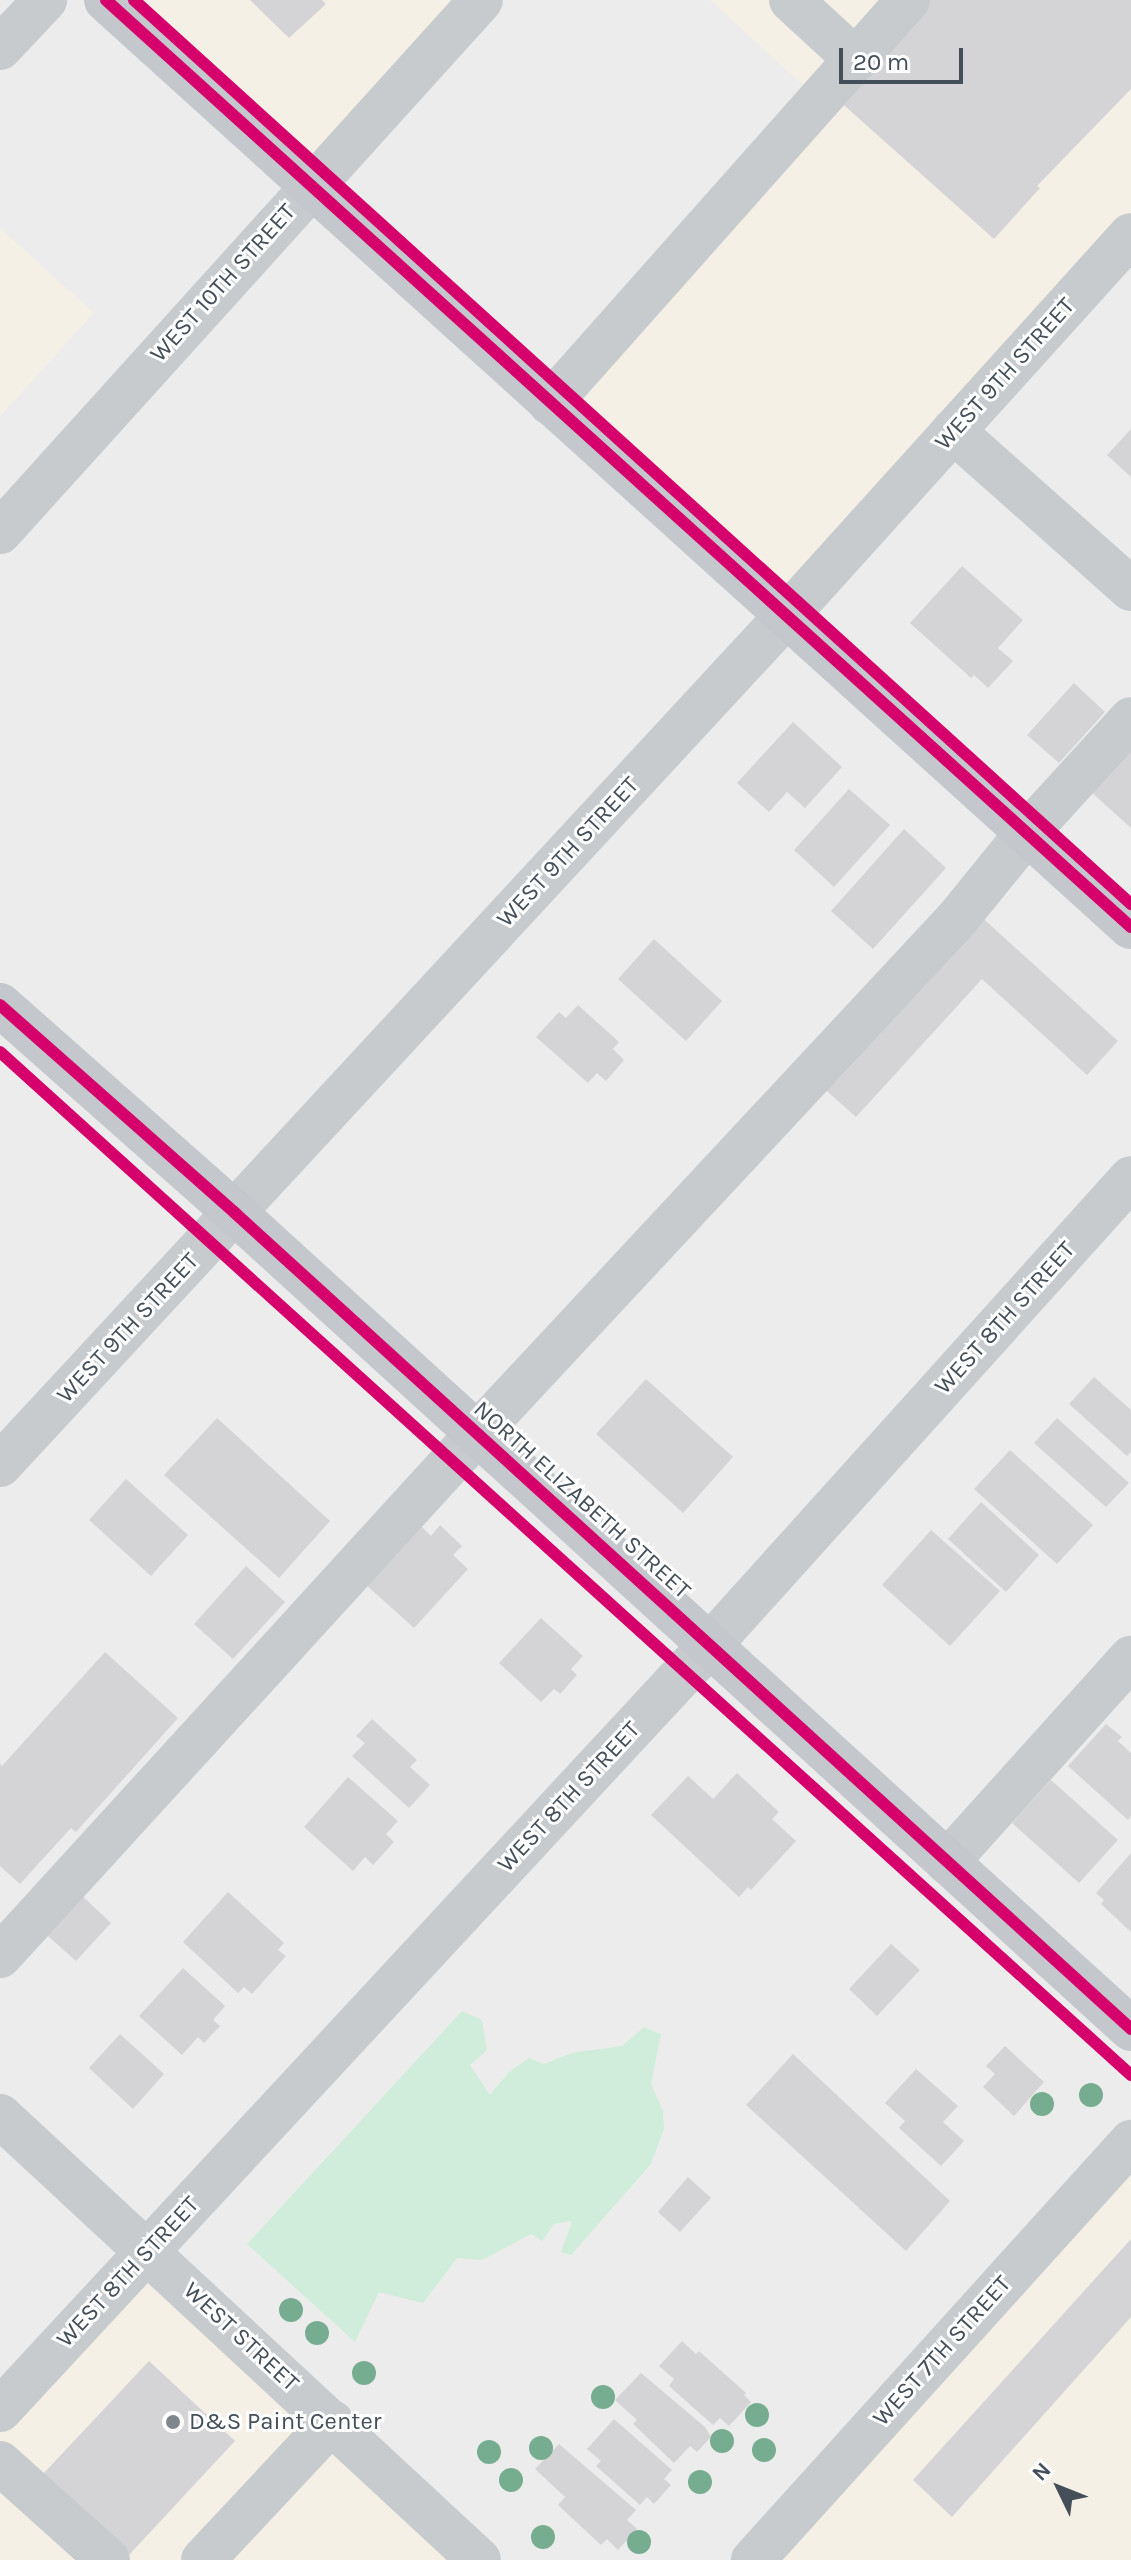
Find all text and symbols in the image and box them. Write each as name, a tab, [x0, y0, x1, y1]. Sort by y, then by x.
scale bar	[843, 32, 967, 82]
text: 20 m	[853, 48, 909, 76]
street label: WEST 10TH STREET	[144, 198, 302, 368]
street label: WEST 9TH STREET	[929, 292, 1081, 456]
street label: WEST 9TH STREET	[491, 771, 645, 933]
street label: WEST 8TH STREET	[929, 1236, 1081, 1400]
street label: WEST 9TH STREET	[51, 1247, 205, 1409]
street label: NORTH ELIZABETH STREET	[468, 1395, 696, 1605]
street label: WEST 8TH STREET	[492, 1716, 646, 1878]
street label: WEST 8TH STREET	[51, 2191, 205, 2353]
street label: WEST 7TH STREET	[867, 2270, 1017, 2432]
street label: WEST STREET	[177, 2276, 305, 2398]
place label: D&S Paint Center	[189, 2408, 381, 2436]
marker: D&S Paint Center	[164, 2413, 182, 2431]
north arrow	[1019, 2448, 1099, 2528]
text: N	[1027, 2457, 1056, 2486]

